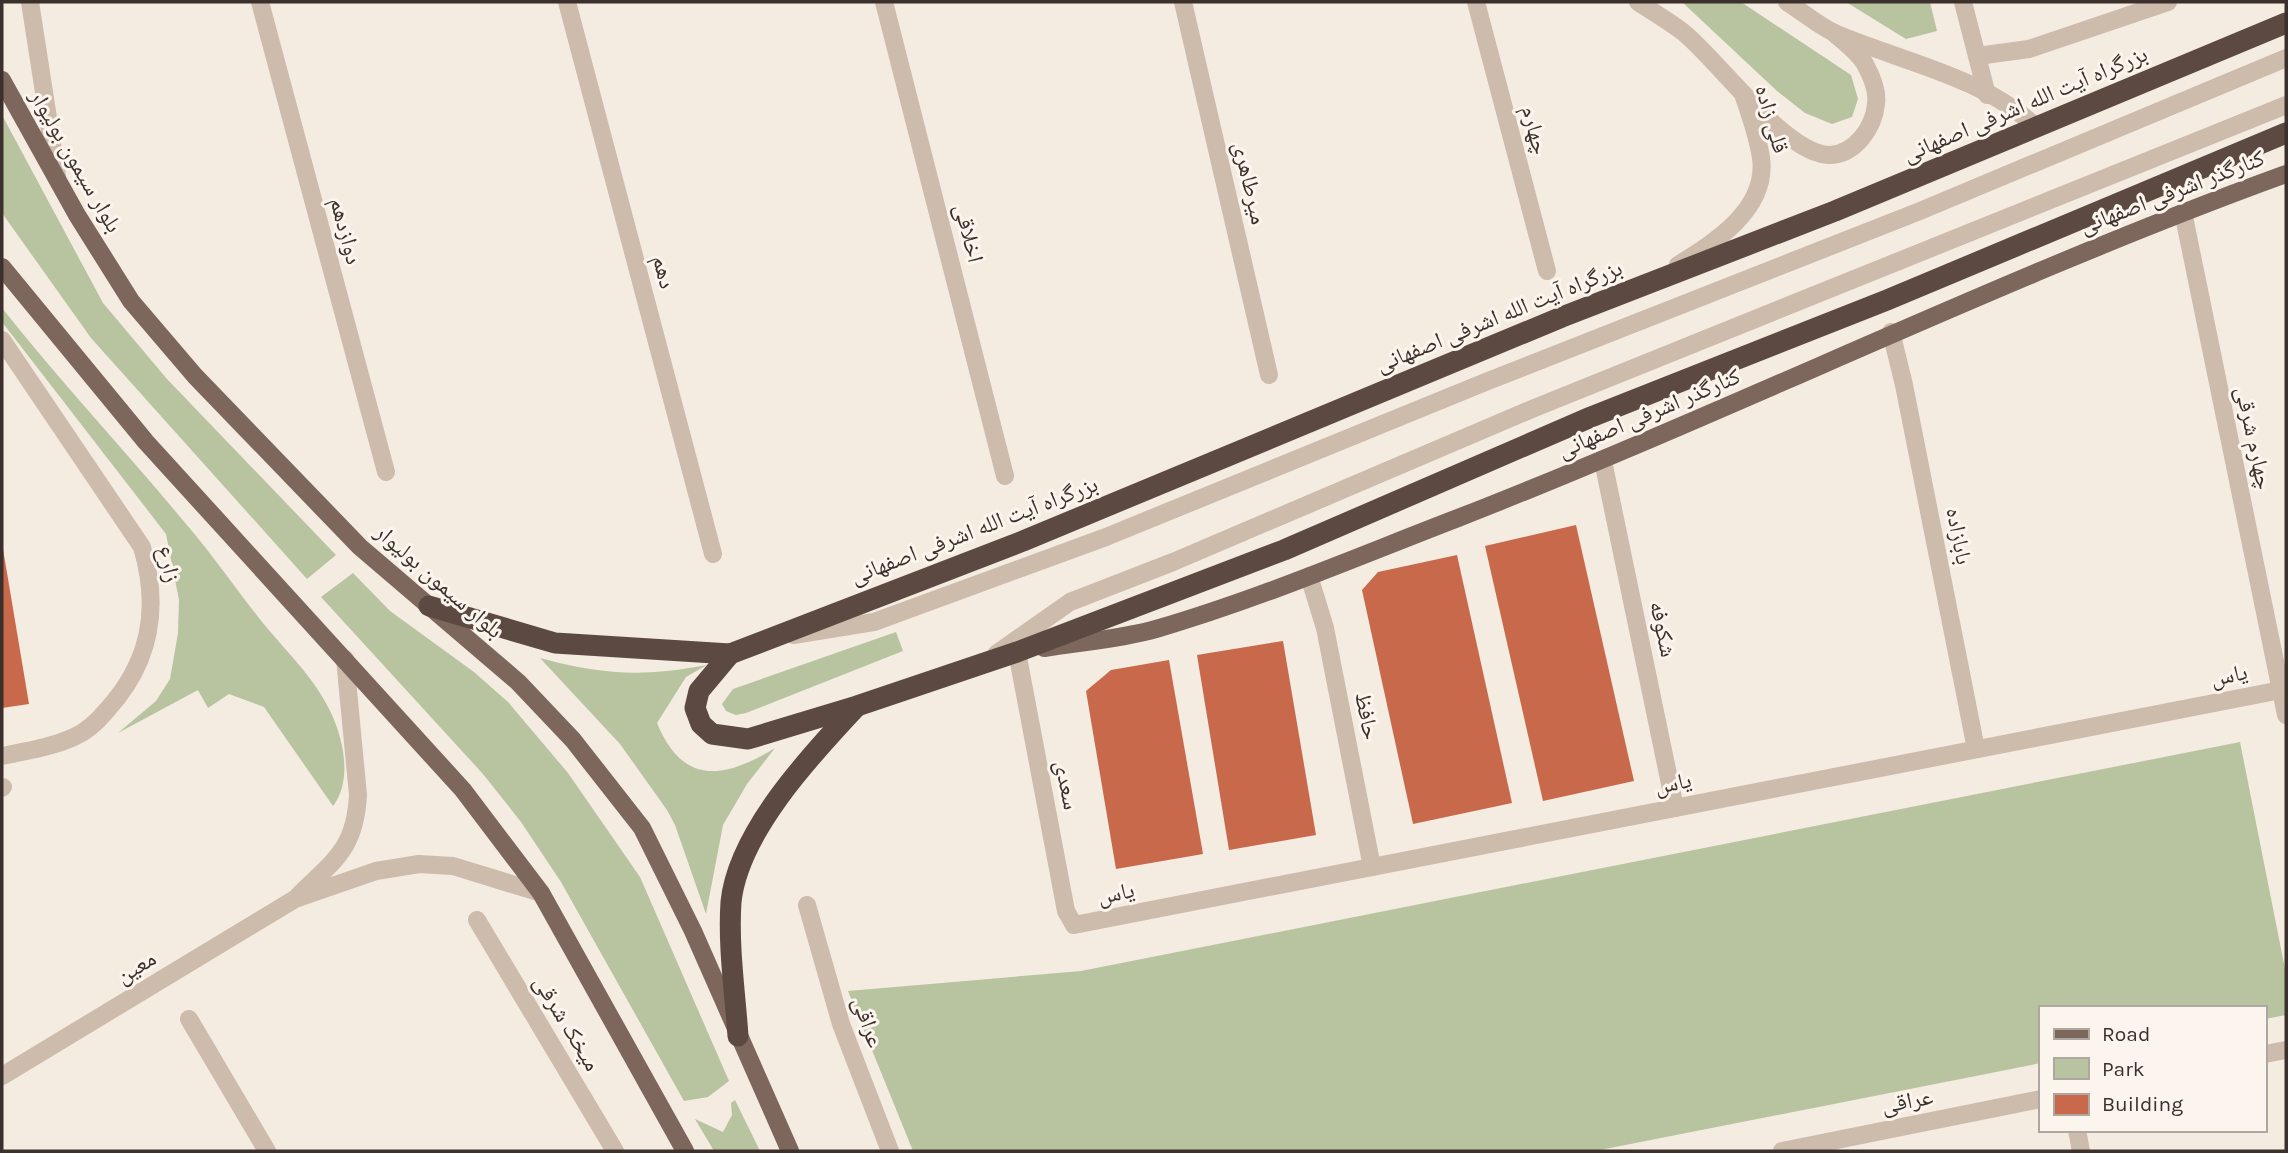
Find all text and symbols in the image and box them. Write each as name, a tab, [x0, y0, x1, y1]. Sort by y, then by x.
street label: بزرگراه آیت الله اشرفی اصفهانی	[1899, 40, 2151, 168]
street label: قلی زاده	[1749, 82, 1795, 156]
street label: بلوار سیمون بولیوار	[24, 84, 128, 237]
street label: چهارم	[1514, 103, 1554, 158]
street label: میرطاهری	[1227, 139, 1273, 227]
street label: کنارگذر اشرفی اصفهانی	[2076, 144, 2269, 240]
street label: دوازدهم	[322, 195, 368, 268]
street label: اخلاقی	[949, 201, 989, 265]
street label: دهم	[645, 252, 681, 292]
street label: بزرگراه آیت الله اشرفی اصفهانی	[1372, 254, 1626, 378]
street label: کنارگذر اشرفی اصفهانی	[1554, 362, 1745, 464]
street label: چهارم شرقی	[2228, 384, 2278, 492]
street label: بزرگراه آیت الله اشرفی اصفهانی	[846, 470, 1102, 590]
street label: بابازاده	[1940, 505, 1978, 567]
street label: بلوار سیمون بولیوار	[369, 517, 508, 644]
street label: زارع	[151, 543, 186, 585]
street label: شکوفه	[1644, 599, 1682, 659]
street label: یاس	[2208, 658, 2250, 692]
street label: حافظ	[1349, 690, 1385, 742]
street label: سعدی	[1049, 758, 1085, 812]
street label: یاس	[1652, 766, 1694, 800]
street label: یاس	[1095, 876, 1137, 910]
street label: معین	[111, 945, 161, 989]
street label: میخک شرقی	[528, 970, 606, 1076]
street label: عراقی	[847, 993, 889, 1051]
legend	[2039, 1006, 2267, 1132]
text: Road	[2102, 1022, 2150, 1046]
text: Park	[2102, 1057, 2145, 1081]
street label: عراقی	[1879, 1083, 1935, 1119]
text: Building	[2102, 1092, 2183, 1116]

